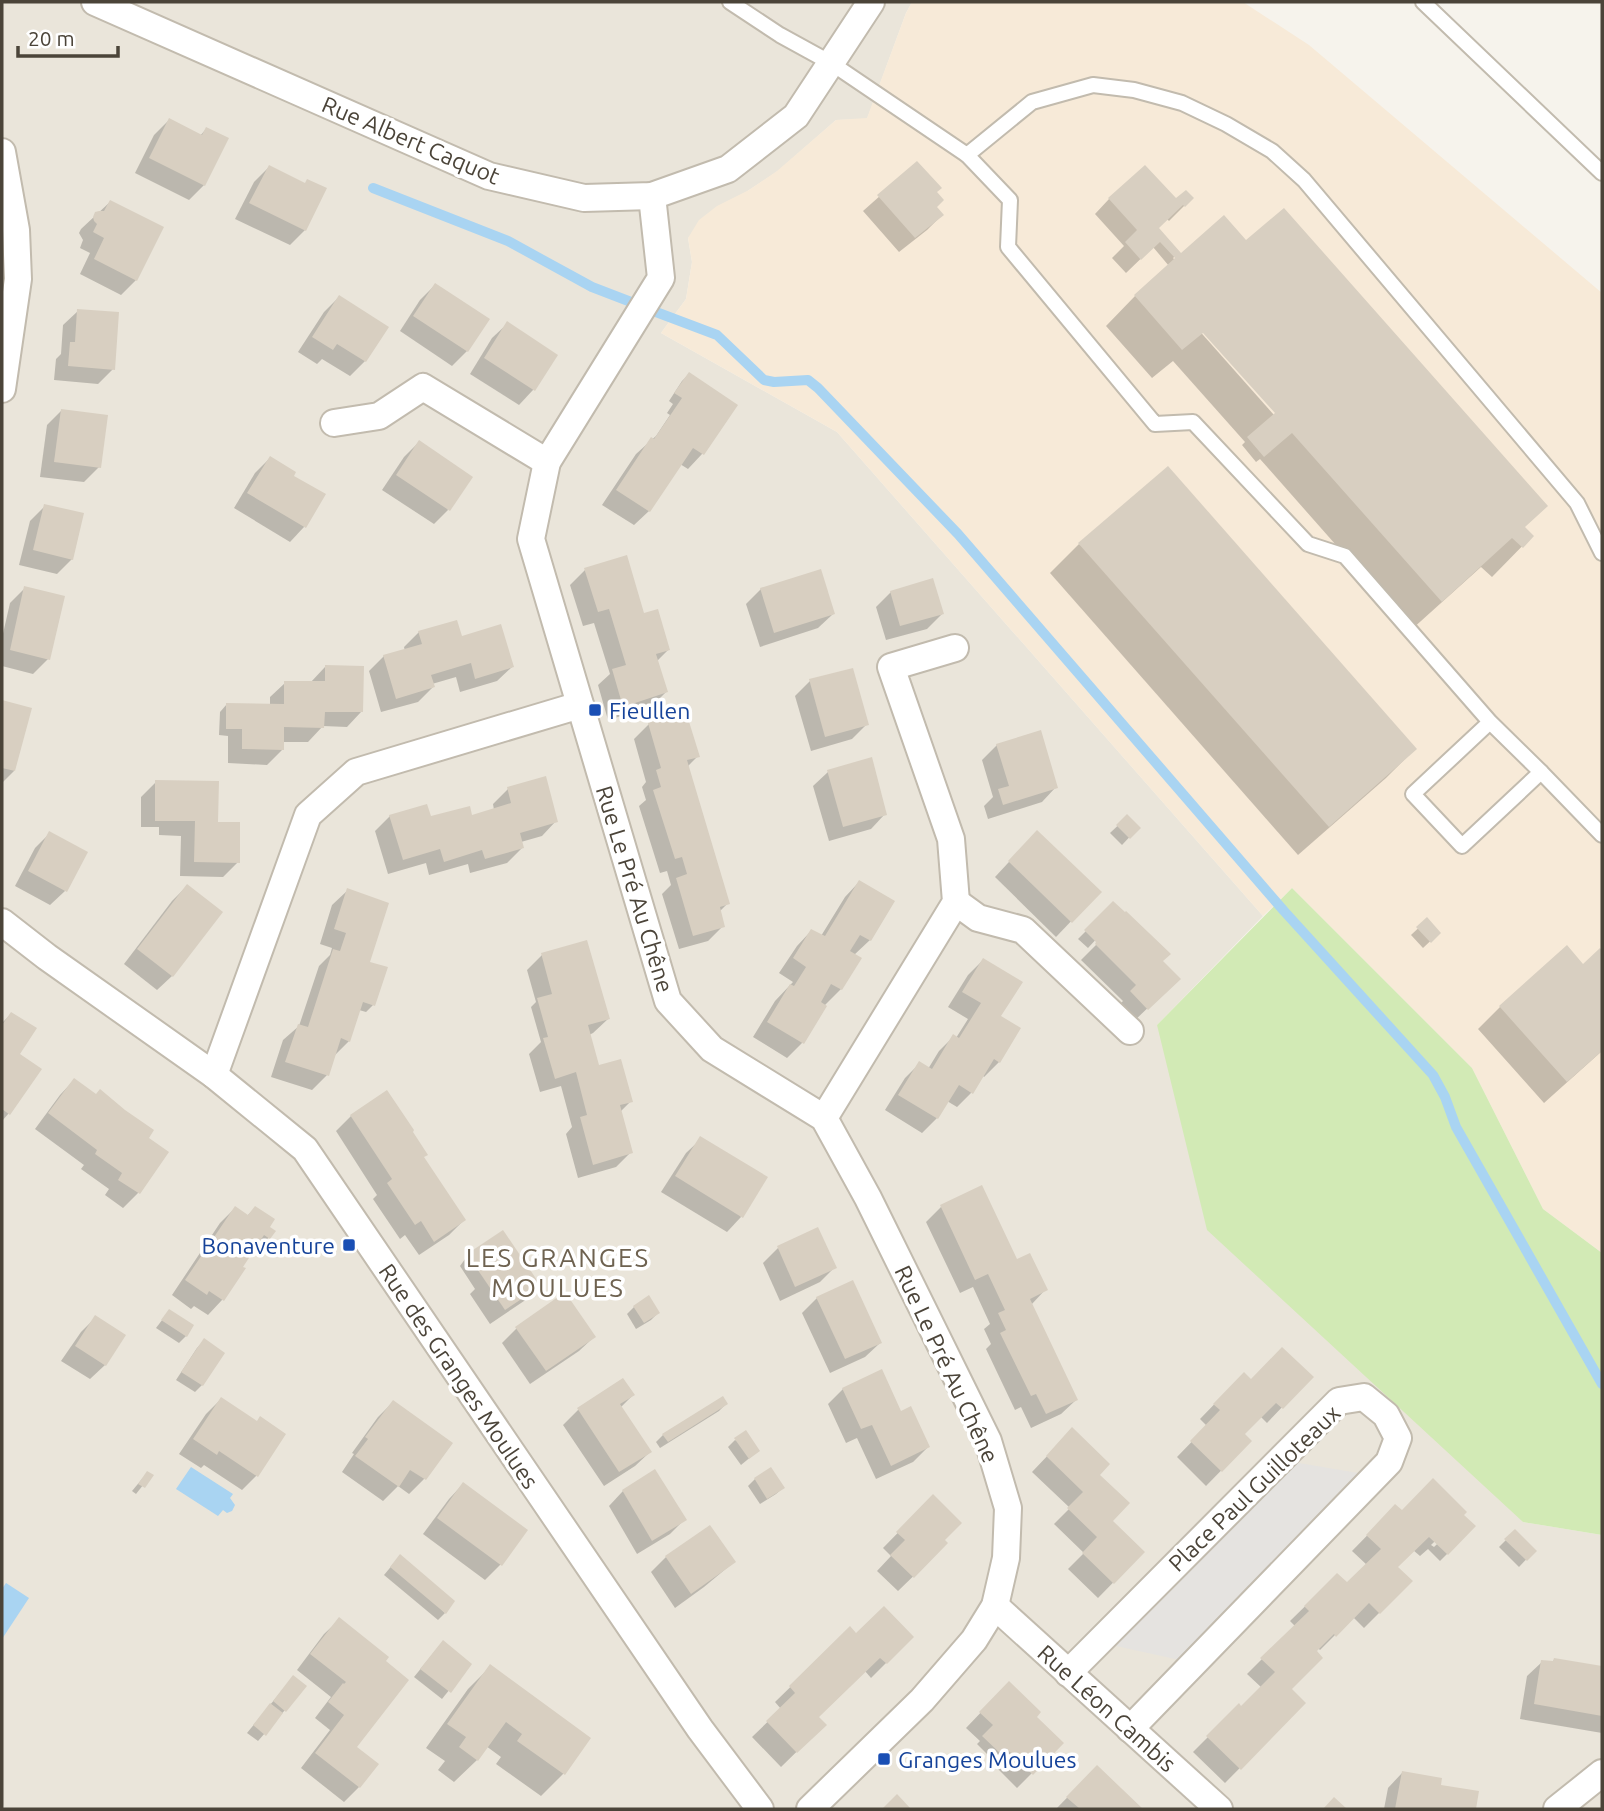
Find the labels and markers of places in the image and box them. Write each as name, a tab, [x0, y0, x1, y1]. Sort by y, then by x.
place label: Fieullen	[609, 698, 690, 723]
marker: Fieullen	[587, 702, 603, 718]
place label: Bonaventure	[201, 1233, 335, 1258]
marker: Bonaventure	[341, 1237, 357, 1253]
place label: Granges Moulues	[898, 1747, 1076, 1772]
marker: Granges Moulues	[876, 1751, 892, 1767]

